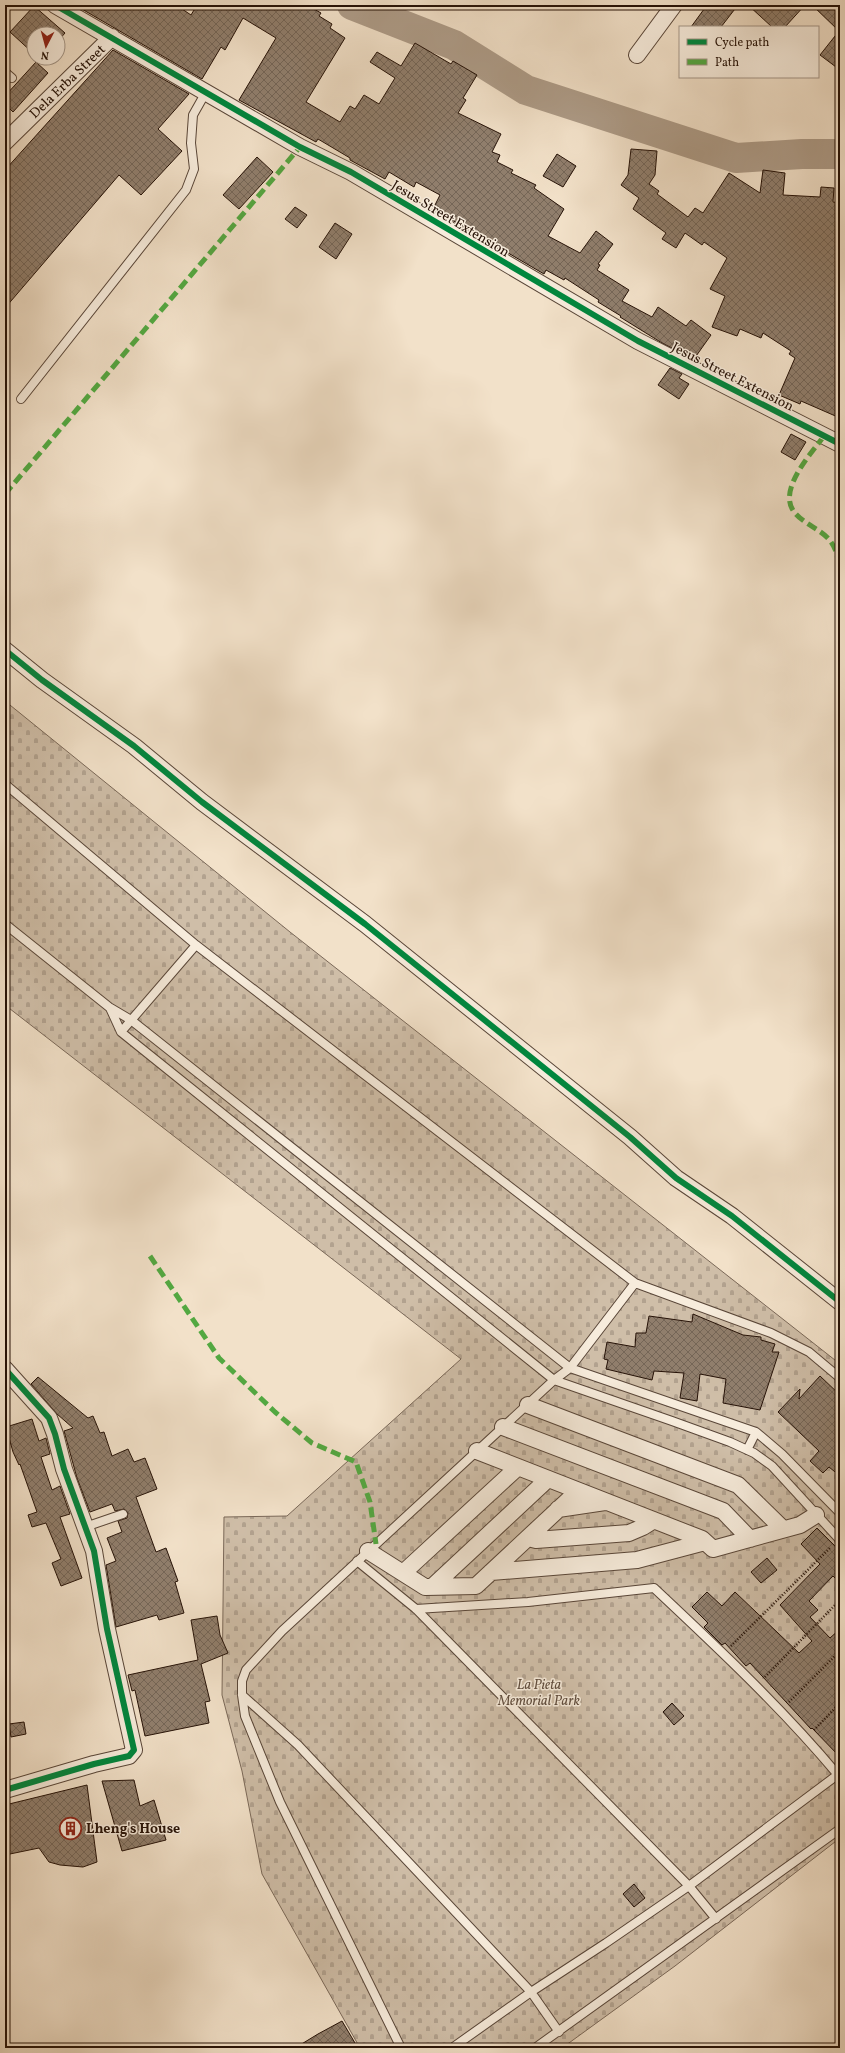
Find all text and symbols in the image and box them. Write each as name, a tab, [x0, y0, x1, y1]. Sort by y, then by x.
north arrow	[26, 26, 66, 66]
legend	[679, 26, 819, 78]
text: Cycle path	[715, 35, 770, 51]
street label: Dela Erba Street	[26, 41, 110, 123]
text: N	[40, 47, 50, 62]
text: Path	[715, 55, 739, 71]
street label: Jesus Street Extension	[388, 176, 513, 262]
street label: Jesus Street Extension	[668, 338, 797, 416]
park label: La Pieta Memorial Park	[497, 1676, 580, 1711]
building icon: Lheng's House	[57, 1815, 83, 1841]
place label: Lheng's House	[86, 1820, 180, 1839]

